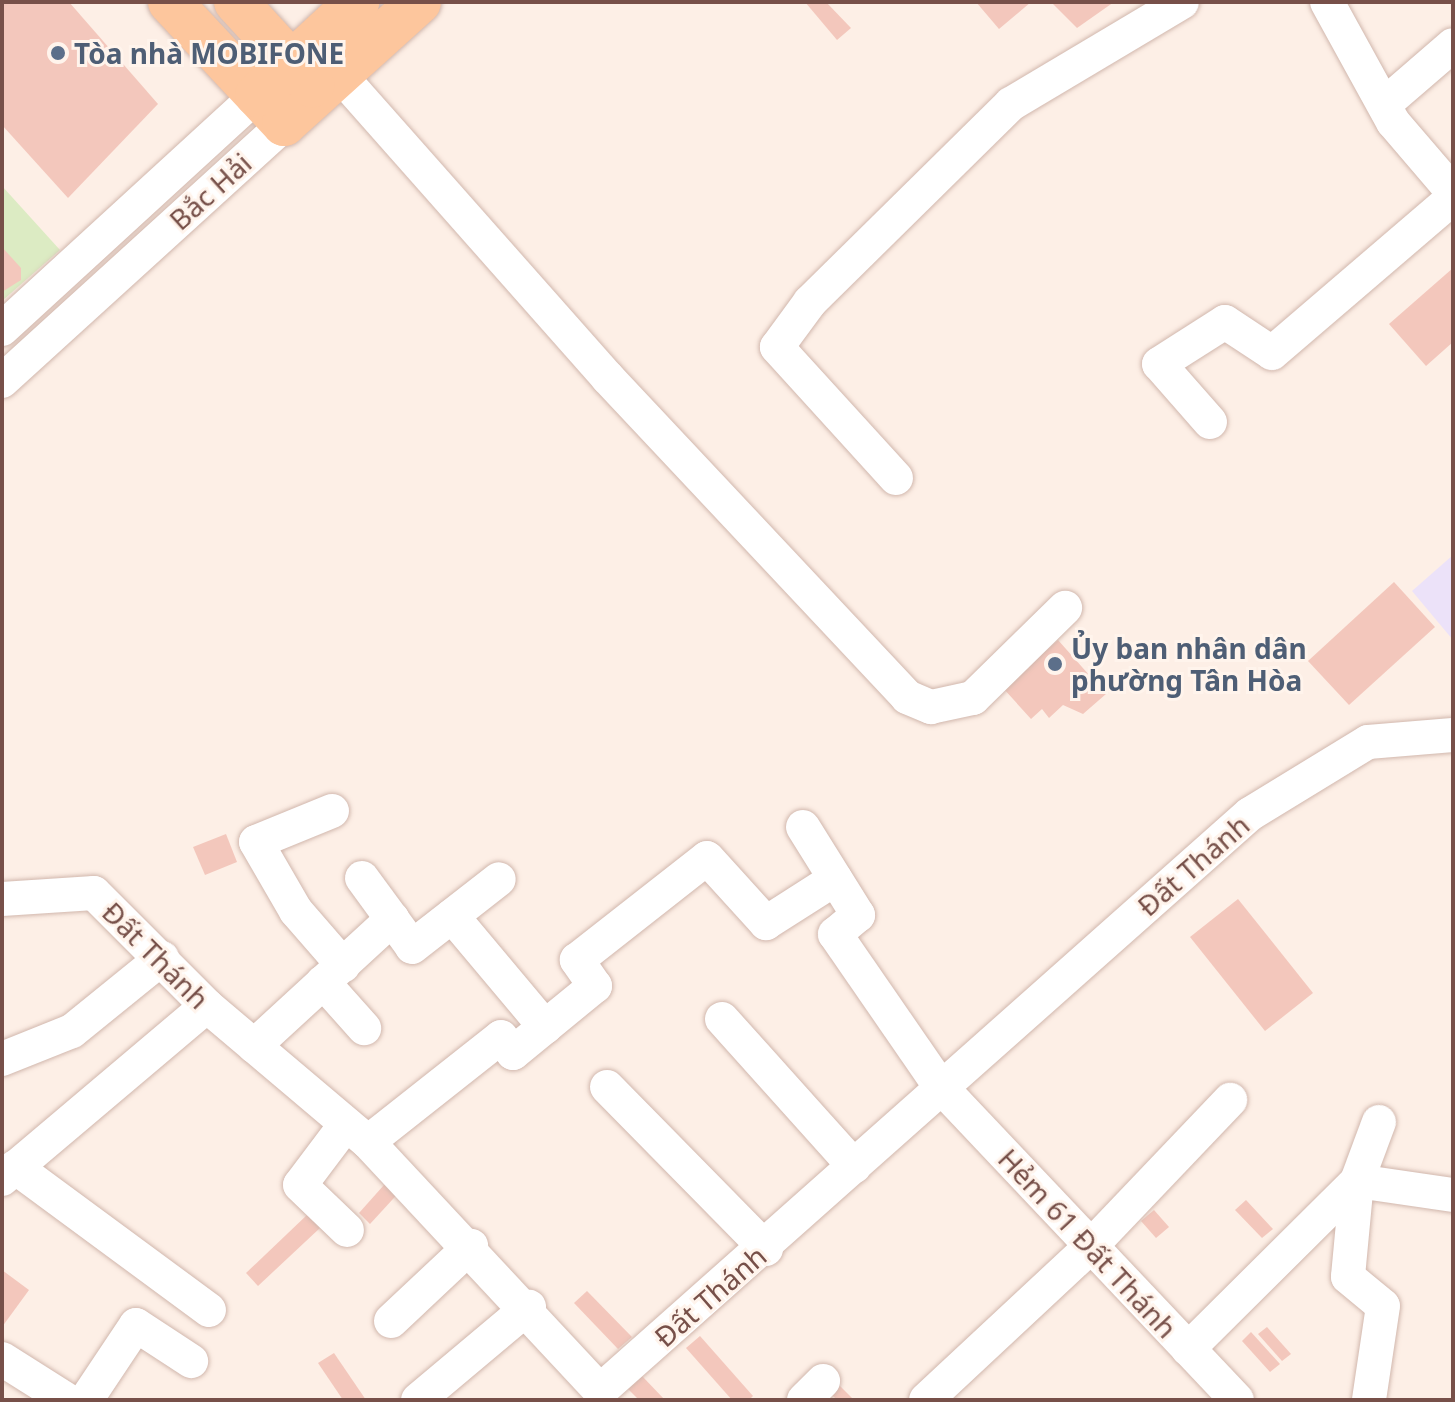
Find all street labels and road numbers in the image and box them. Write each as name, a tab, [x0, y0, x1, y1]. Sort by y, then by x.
street label: Bắc Hải	[162, 146, 258, 236]
street label: Đất Thánh	[1130, 807, 1256, 923]
street label: Đất Thánh	[96, 895, 216, 1015]
street label: Hẻm 61 Đất Thánh	[992, 1142, 1184, 1344]
street label: Đất Thánh	[647, 1238, 773, 1354]

